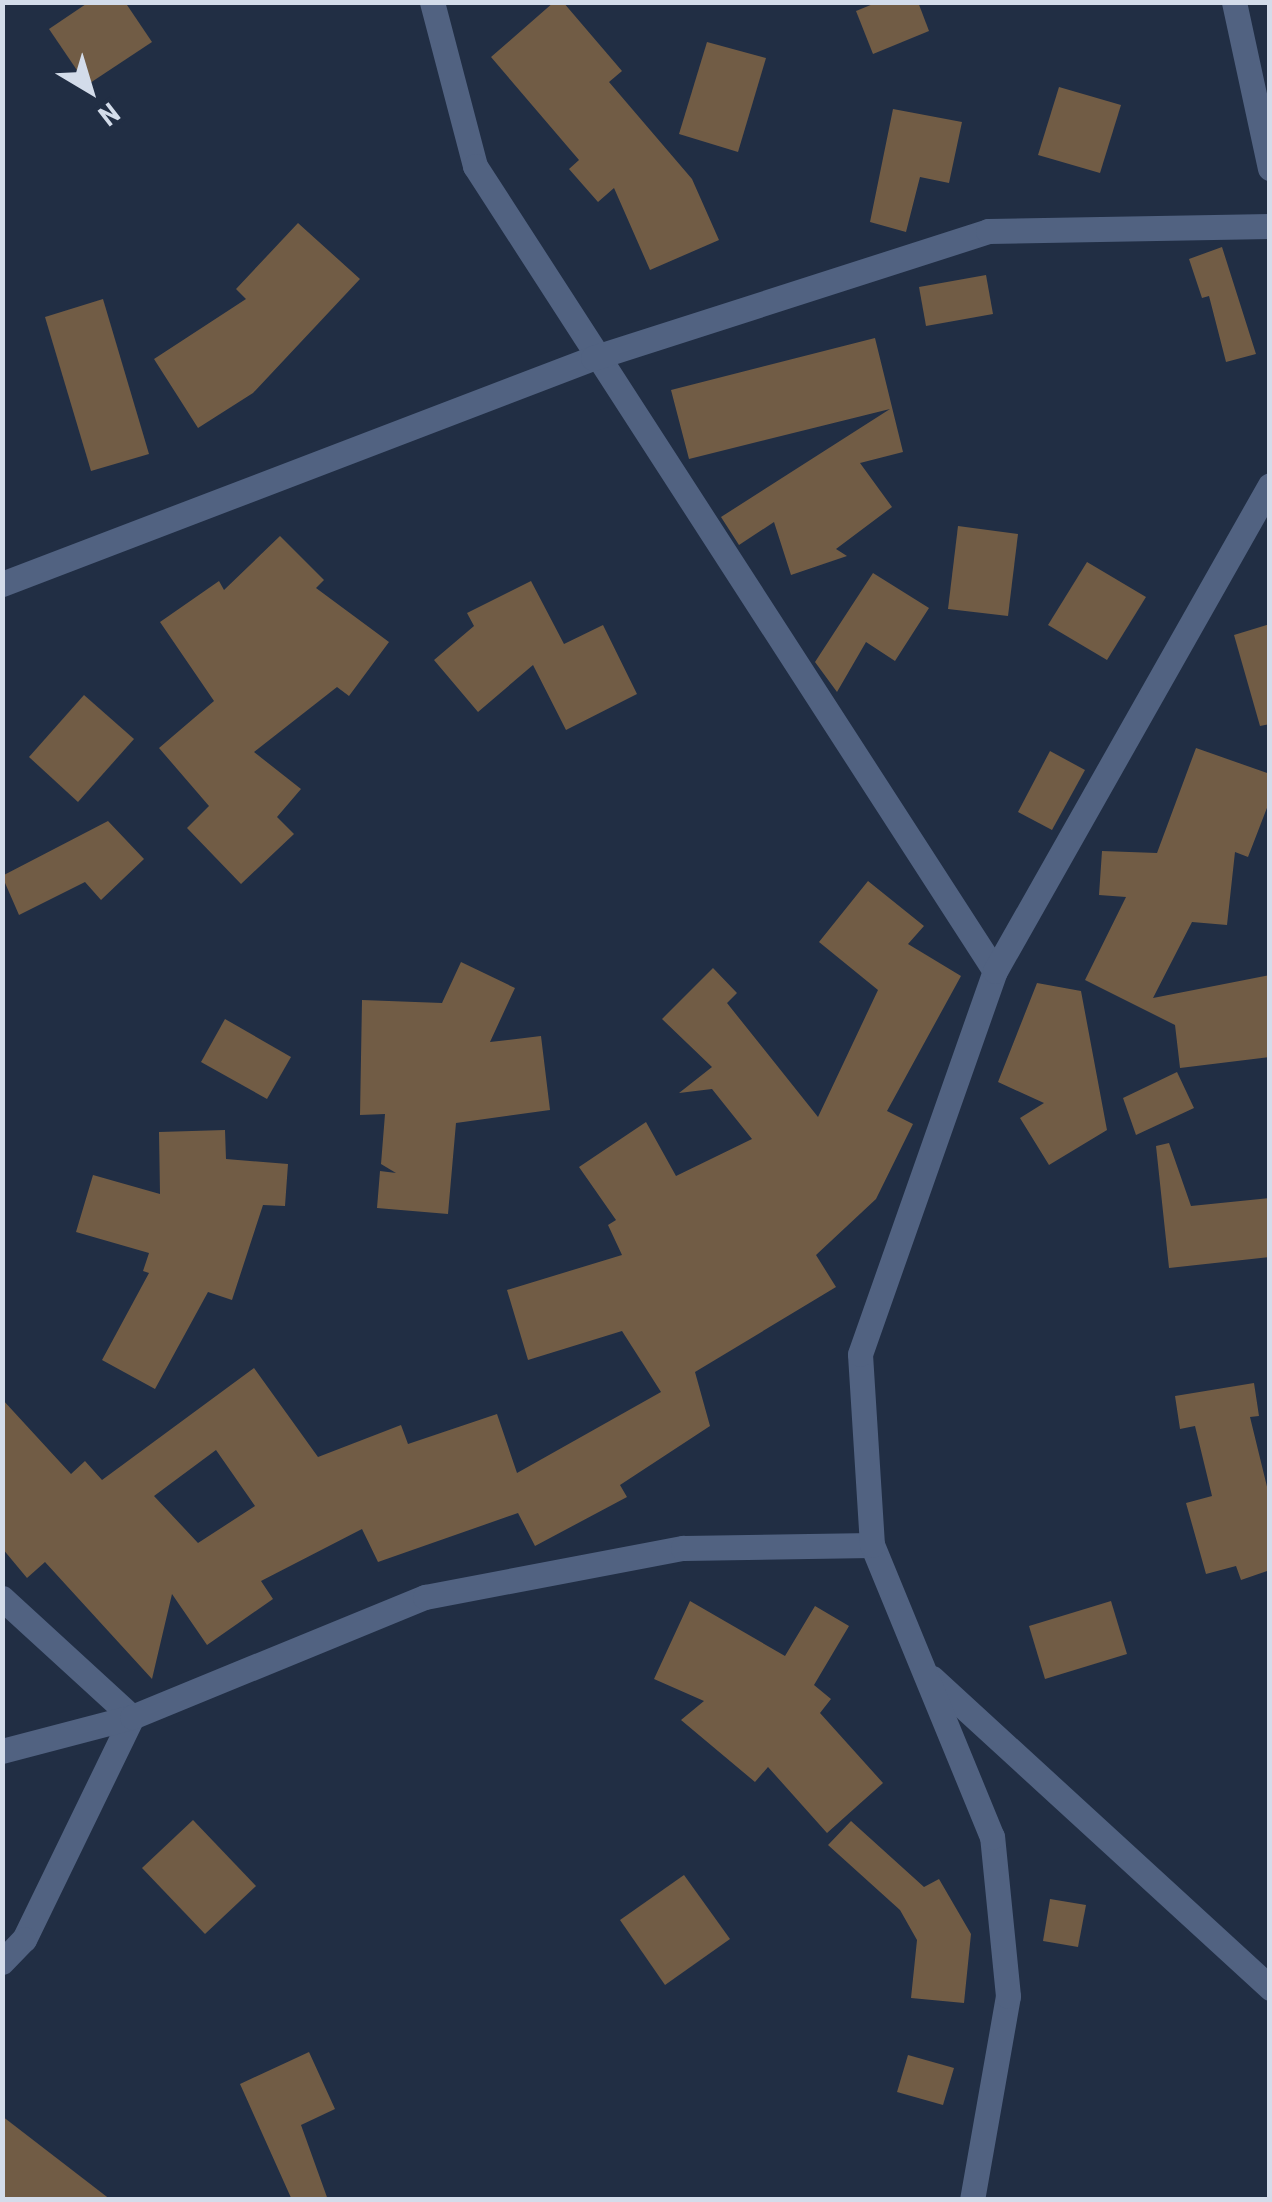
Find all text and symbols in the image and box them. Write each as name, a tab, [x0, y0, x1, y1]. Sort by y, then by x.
north arrow	[40, 40, 140, 140]
text: N	[92, 96, 126, 132]

